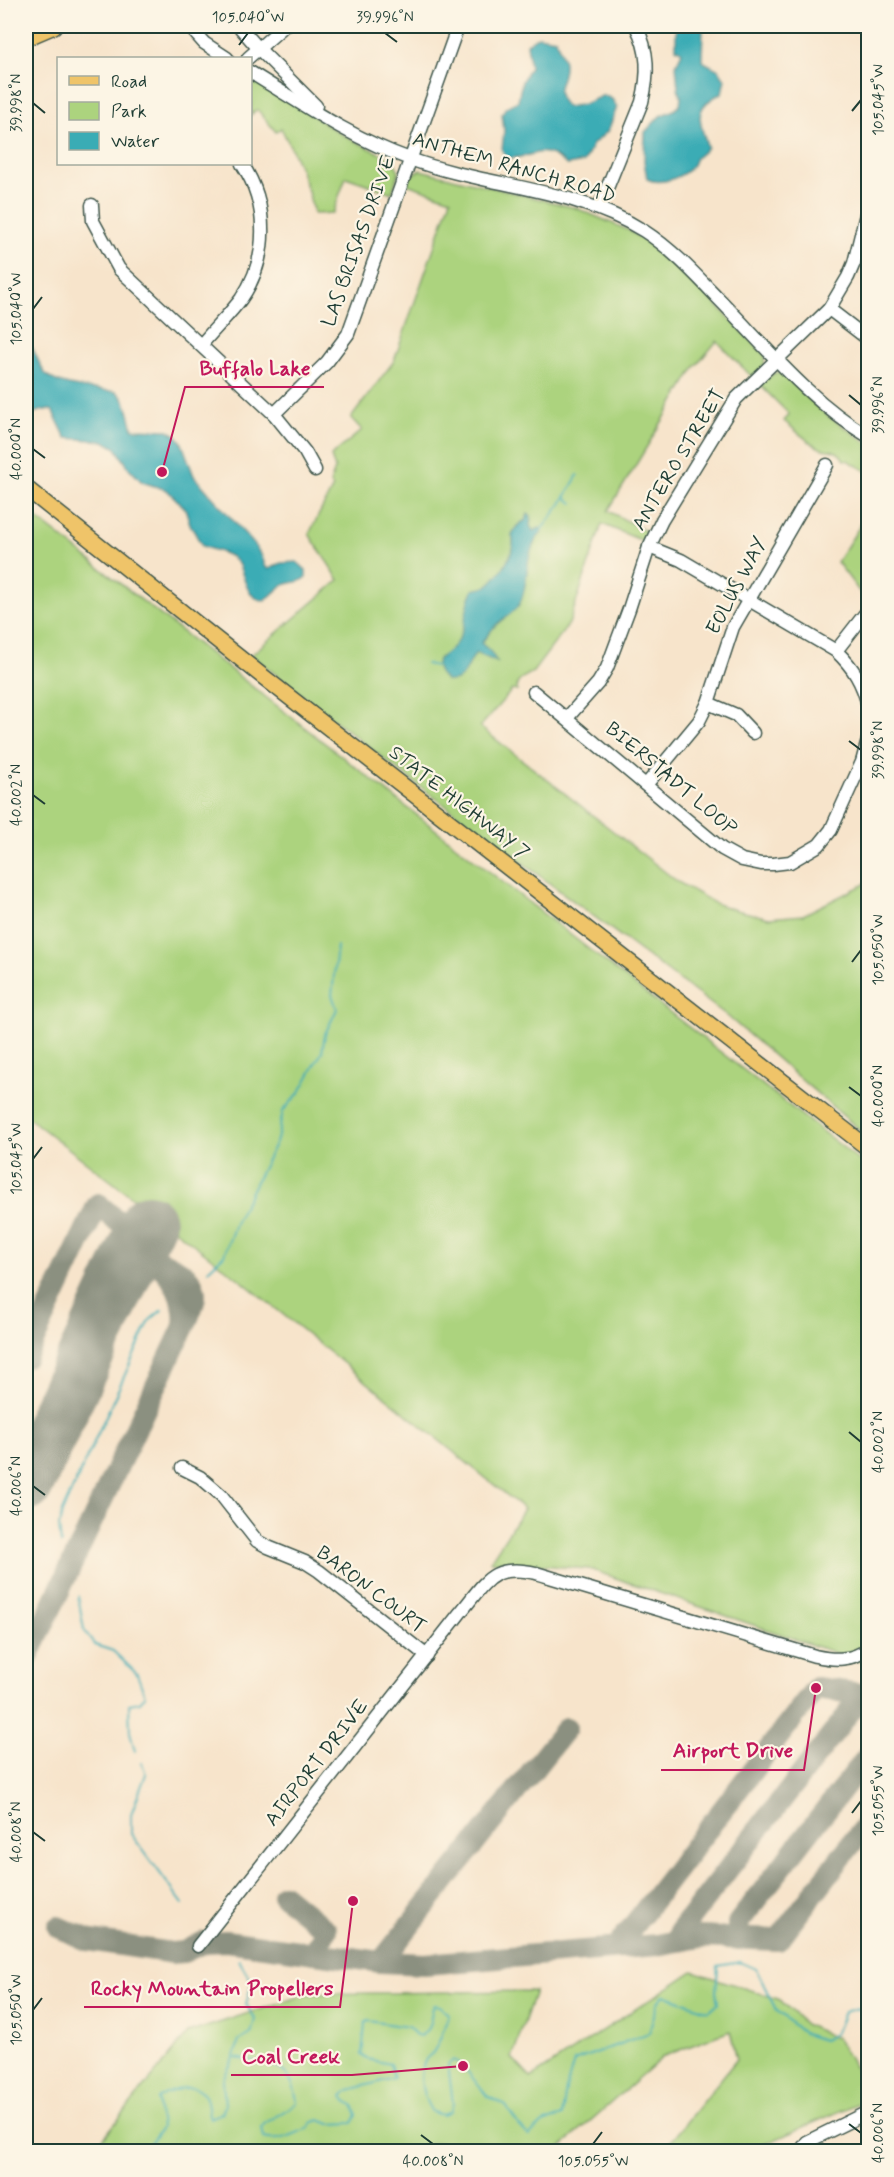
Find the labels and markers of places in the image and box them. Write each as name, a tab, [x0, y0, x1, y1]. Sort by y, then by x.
callout: Buffalo Lake	[185, 348, 324, 387]
callout: Airport Drive	[661, 1731, 804, 1770]
callout: Rocky Mountain Propellers	[84, 1968, 340, 2007]
callout: Coal Creek	[231, 2036, 352, 2075]

